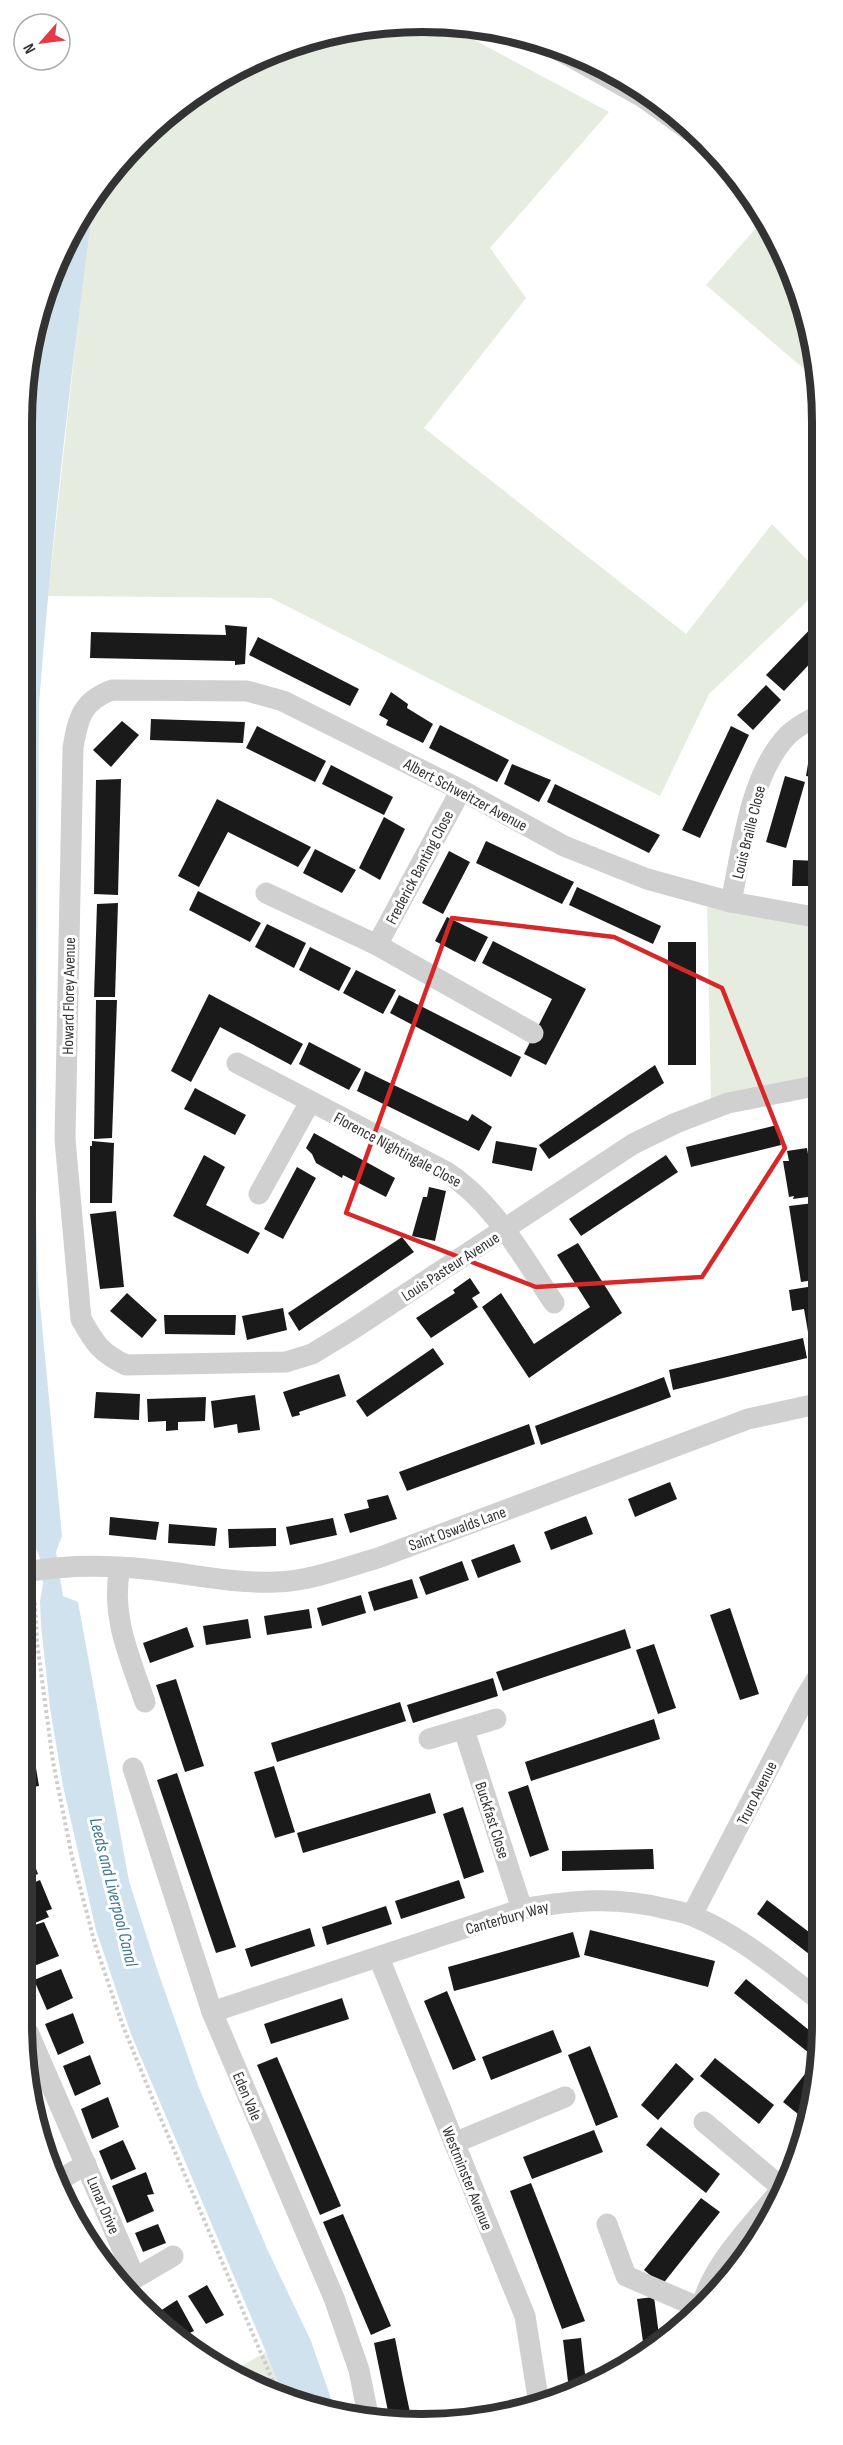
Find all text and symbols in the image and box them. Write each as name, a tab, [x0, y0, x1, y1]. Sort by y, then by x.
north arrow	[12, 12, 72, 72]
text: N	[20, 40, 40, 57]
street label: Albert Schweitzer Avenue	[399, 754, 530, 836]
street label: Louis Braille Close	[729, 784, 770, 881]
street label: Frederick Banting Close	[382, 808, 458, 928]
street label: Howard Florey Avenue	[59, 937, 80, 1055]
street label: Florence Nightingale Close	[330, 1109, 464, 1192]
street label: Louis Pasteur Avenue	[398, 1229, 503, 1306]
street label: Saint Oswalds Lane	[406, 1503, 509, 1556]
street label: Truro Avenue	[733, 1759, 782, 1829]
street label: Buckfast Close	[470, 1780, 513, 1861]
water label: Leeds and Liverpool Canal	[85, 1816, 142, 1969]
street label: Canterbury Way	[464, 1898, 551, 1939]
street label: Eden Vale	[228, 2069, 265, 2124]
street label: Westminster Avenue	[437, 2124, 496, 2233]
street label: Lunar Drive	[82, 2174, 123, 2237]

